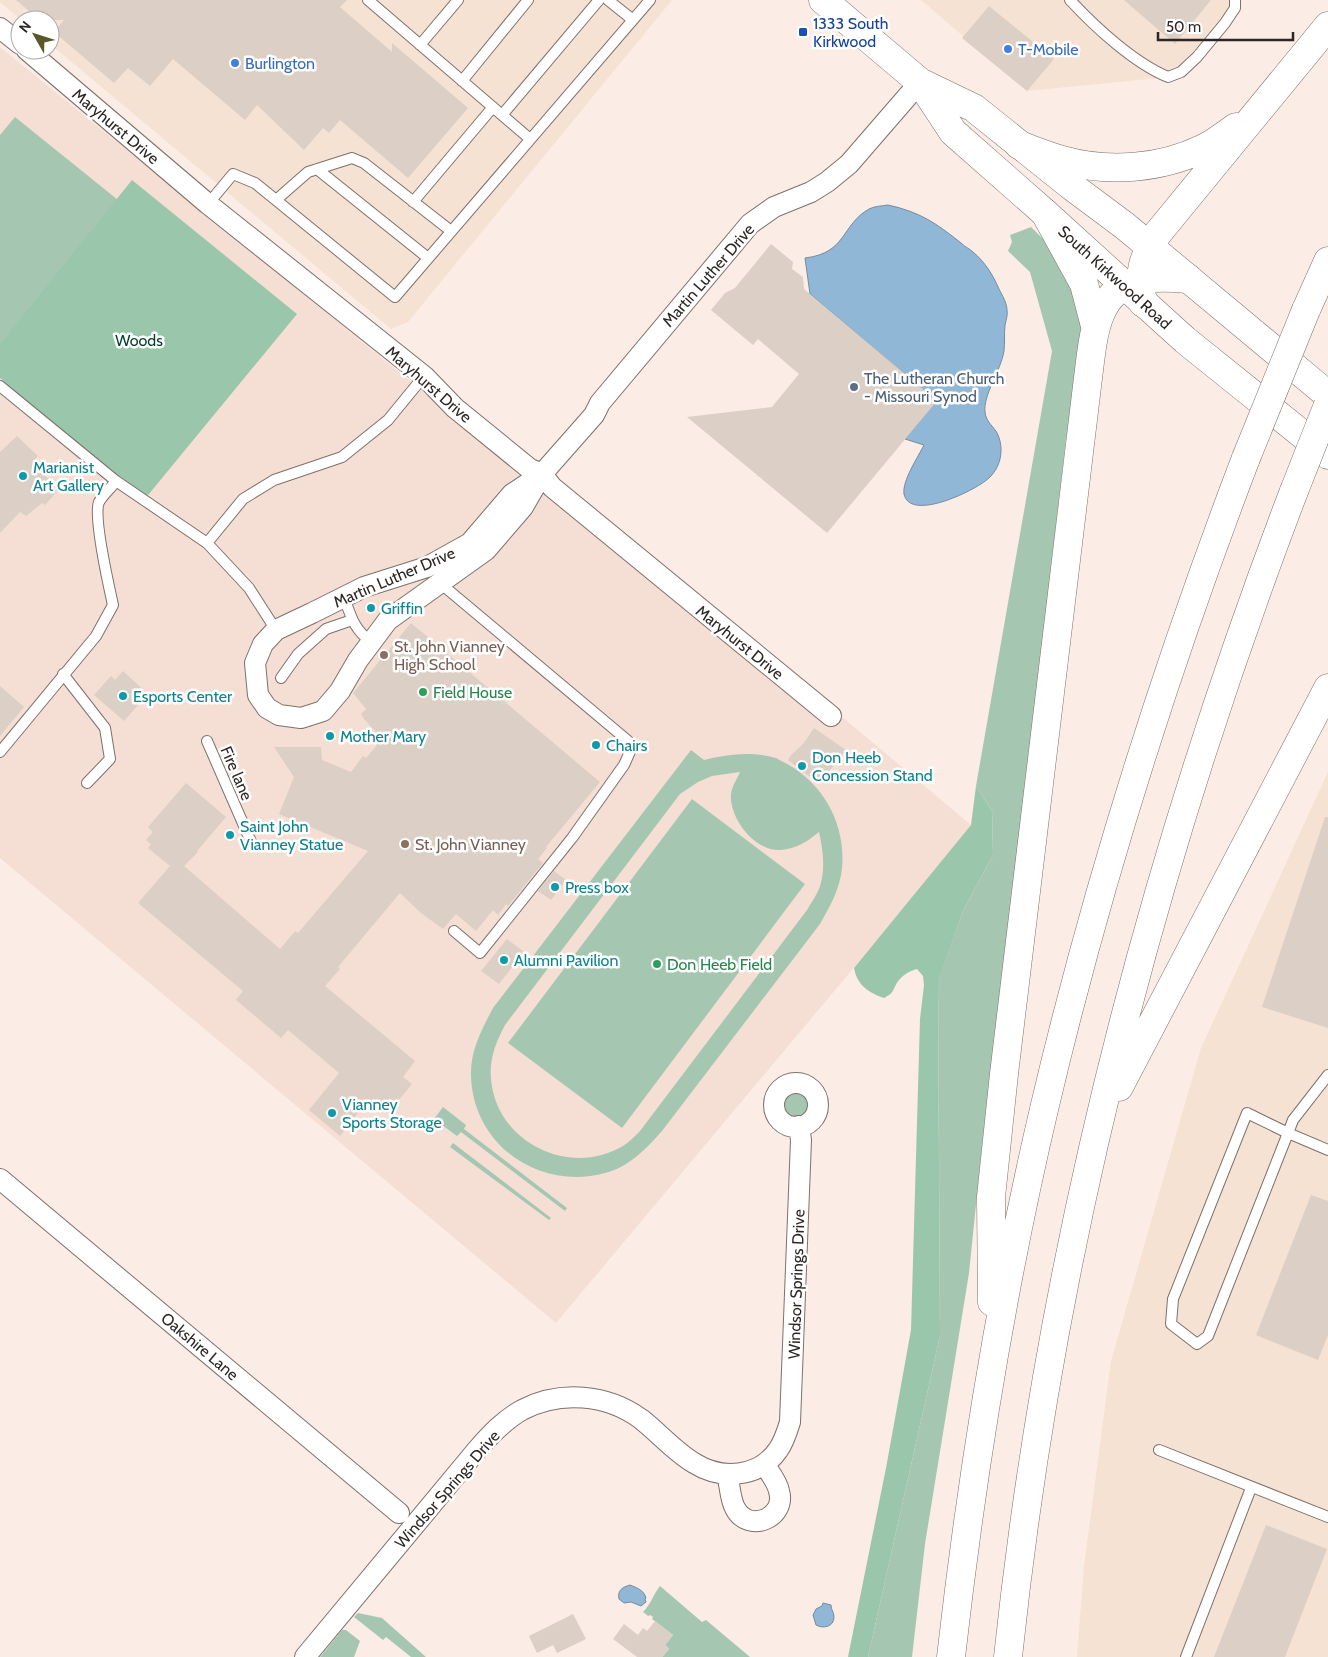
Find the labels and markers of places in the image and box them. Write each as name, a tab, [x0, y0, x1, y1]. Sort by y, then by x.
place label: 1333 South Kirkwood	[813, 14, 888, 51]
marker: 1333 South Kirkwood	[797, 26, 809, 38]
place label: T-Mobile	[1018, 40, 1078, 59]
marker: T-Mobile	[1002, 43, 1014, 55]
place label: Burlington	[245, 54, 315, 73]
marker: Burlington	[229, 57, 241, 69]
place label: The Lutheran Church - Missouri Synod	[864, 369, 1004, 406]
marker: The Lutheran Church - Missouri Synod	[848, 381, 860, 393]
place label: Marianist Art Gallery	[33, 458, 104, 495]
marker: Marianist Art Gallery	[17, 470, 29, 482]
place label: Griffin	[381, 599, 423, 618]
marker: Griffin	[365, 602, 377, 614]
place label: St. John Vianney High School	[394, 637, 505, 674]
marker: St. John Vianney High School	[378, 649, 390, 661]
place label: Field House	[433, 683, 512, 702]
marker: Field House	[417, 686, 429, 698]
place label: Esports Center	[133, 687, 233, 706]
marker: Esports Center	[117, 690, 129, 702]
place label: Mother Mary	[340, 727, 426, 746]
marker: Mother Mary	[324, 730, 336, 742]
place label: Chairs	[606, 736, 648, 755]
marker: Chairs	[590, 739, 602, 751]
place label: Don Heeb Concession Stand	[812, 748, 933, 785]
marker: Don Heeb Concession Stand	[796, 760, 808, 772]
place label: Saint John Vianney Statue	[240, 817, 343, 854]
marker: Saint John Vianney Statue	[224, 829, 236, 841]
place label: St. John Vianney	[415, 835, 526, 854]
marker: St. John Vianney	[399, 838, 411, 850]
place label: Press box	[565, 878, 629, 897]
marker: Press box	[549, 881, 561, 893]
place label: Alumni Pavilion	[514, 951, 618, 970]
marker: Alumni Pavilion	[498, 954, 510, 966]
place label: Don Heeb Field	[667, 955, 772, 974]
marker: Don Heeb Field	[651, 958, 663, 970]
place label: Vianney Sports Storage	[342, 1095, 442, 1132]
marker: Vianney Sports Storage	[326, 1107, 338, 1119]

